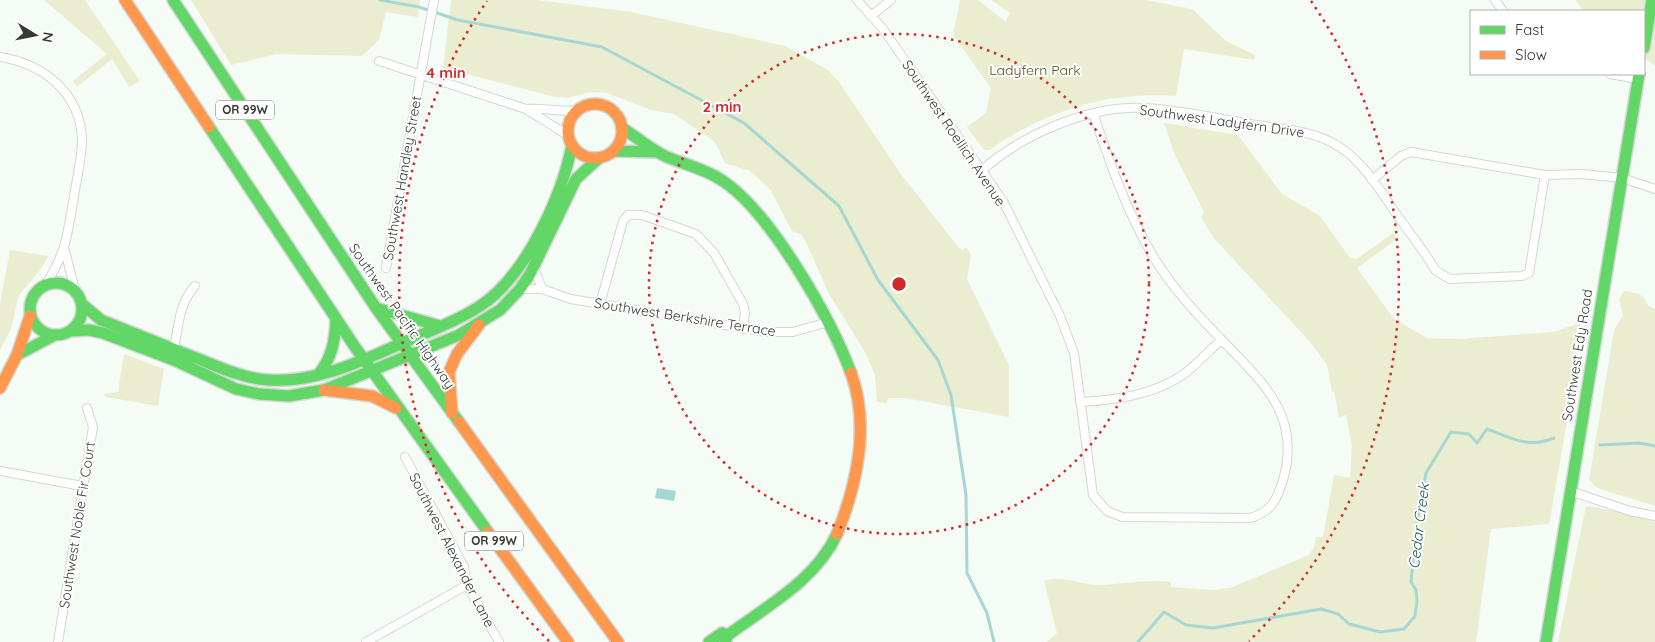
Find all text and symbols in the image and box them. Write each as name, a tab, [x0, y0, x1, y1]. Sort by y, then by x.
north arrow	[10, 10, 60, 60]
legend	[1470, 10, 1645, 75]
text: Fast	[1515, 20, 1544, 39]
text: N	[38, 31, 58, 44]
text: Slow	[1515, 45, 1547, 64]
street label: Southwest Roellich Avenue	[898, 56, 1010, 210]
park label: Ladyfern Park	[989, 61, 1081, 79]
text: 4 min	[426, 63, 466, 82]
street label: Southwest Handley Street	[379, 94, 425, 262]
text: 2 min	[702, 97, 742, 116]
road number: OR 99W	[216, 100, 274, 120]
street label: Southwest Ladyfern Drive	[1138, 101, 1306, 142]
street label: Southwest Pacific Highway	[345, 240, 459, 392]
centre of rings	[890, 275, 908, 293]
street label: Southwest Edy Road	[1558, 288, 1596, 422]
street label: Southwest Berkshire Terrace	[593, 294, 777, 340]
street label: Southwest Noble Fir Court	[55, 440, 99, 610]
street label: Southwest Alexander Lane	[405, 470, 499, 631]
water label: Cedar Creek	[1404, 480, 1433, 570]
road number: OR 99W	[465, 532, 523, 550]

